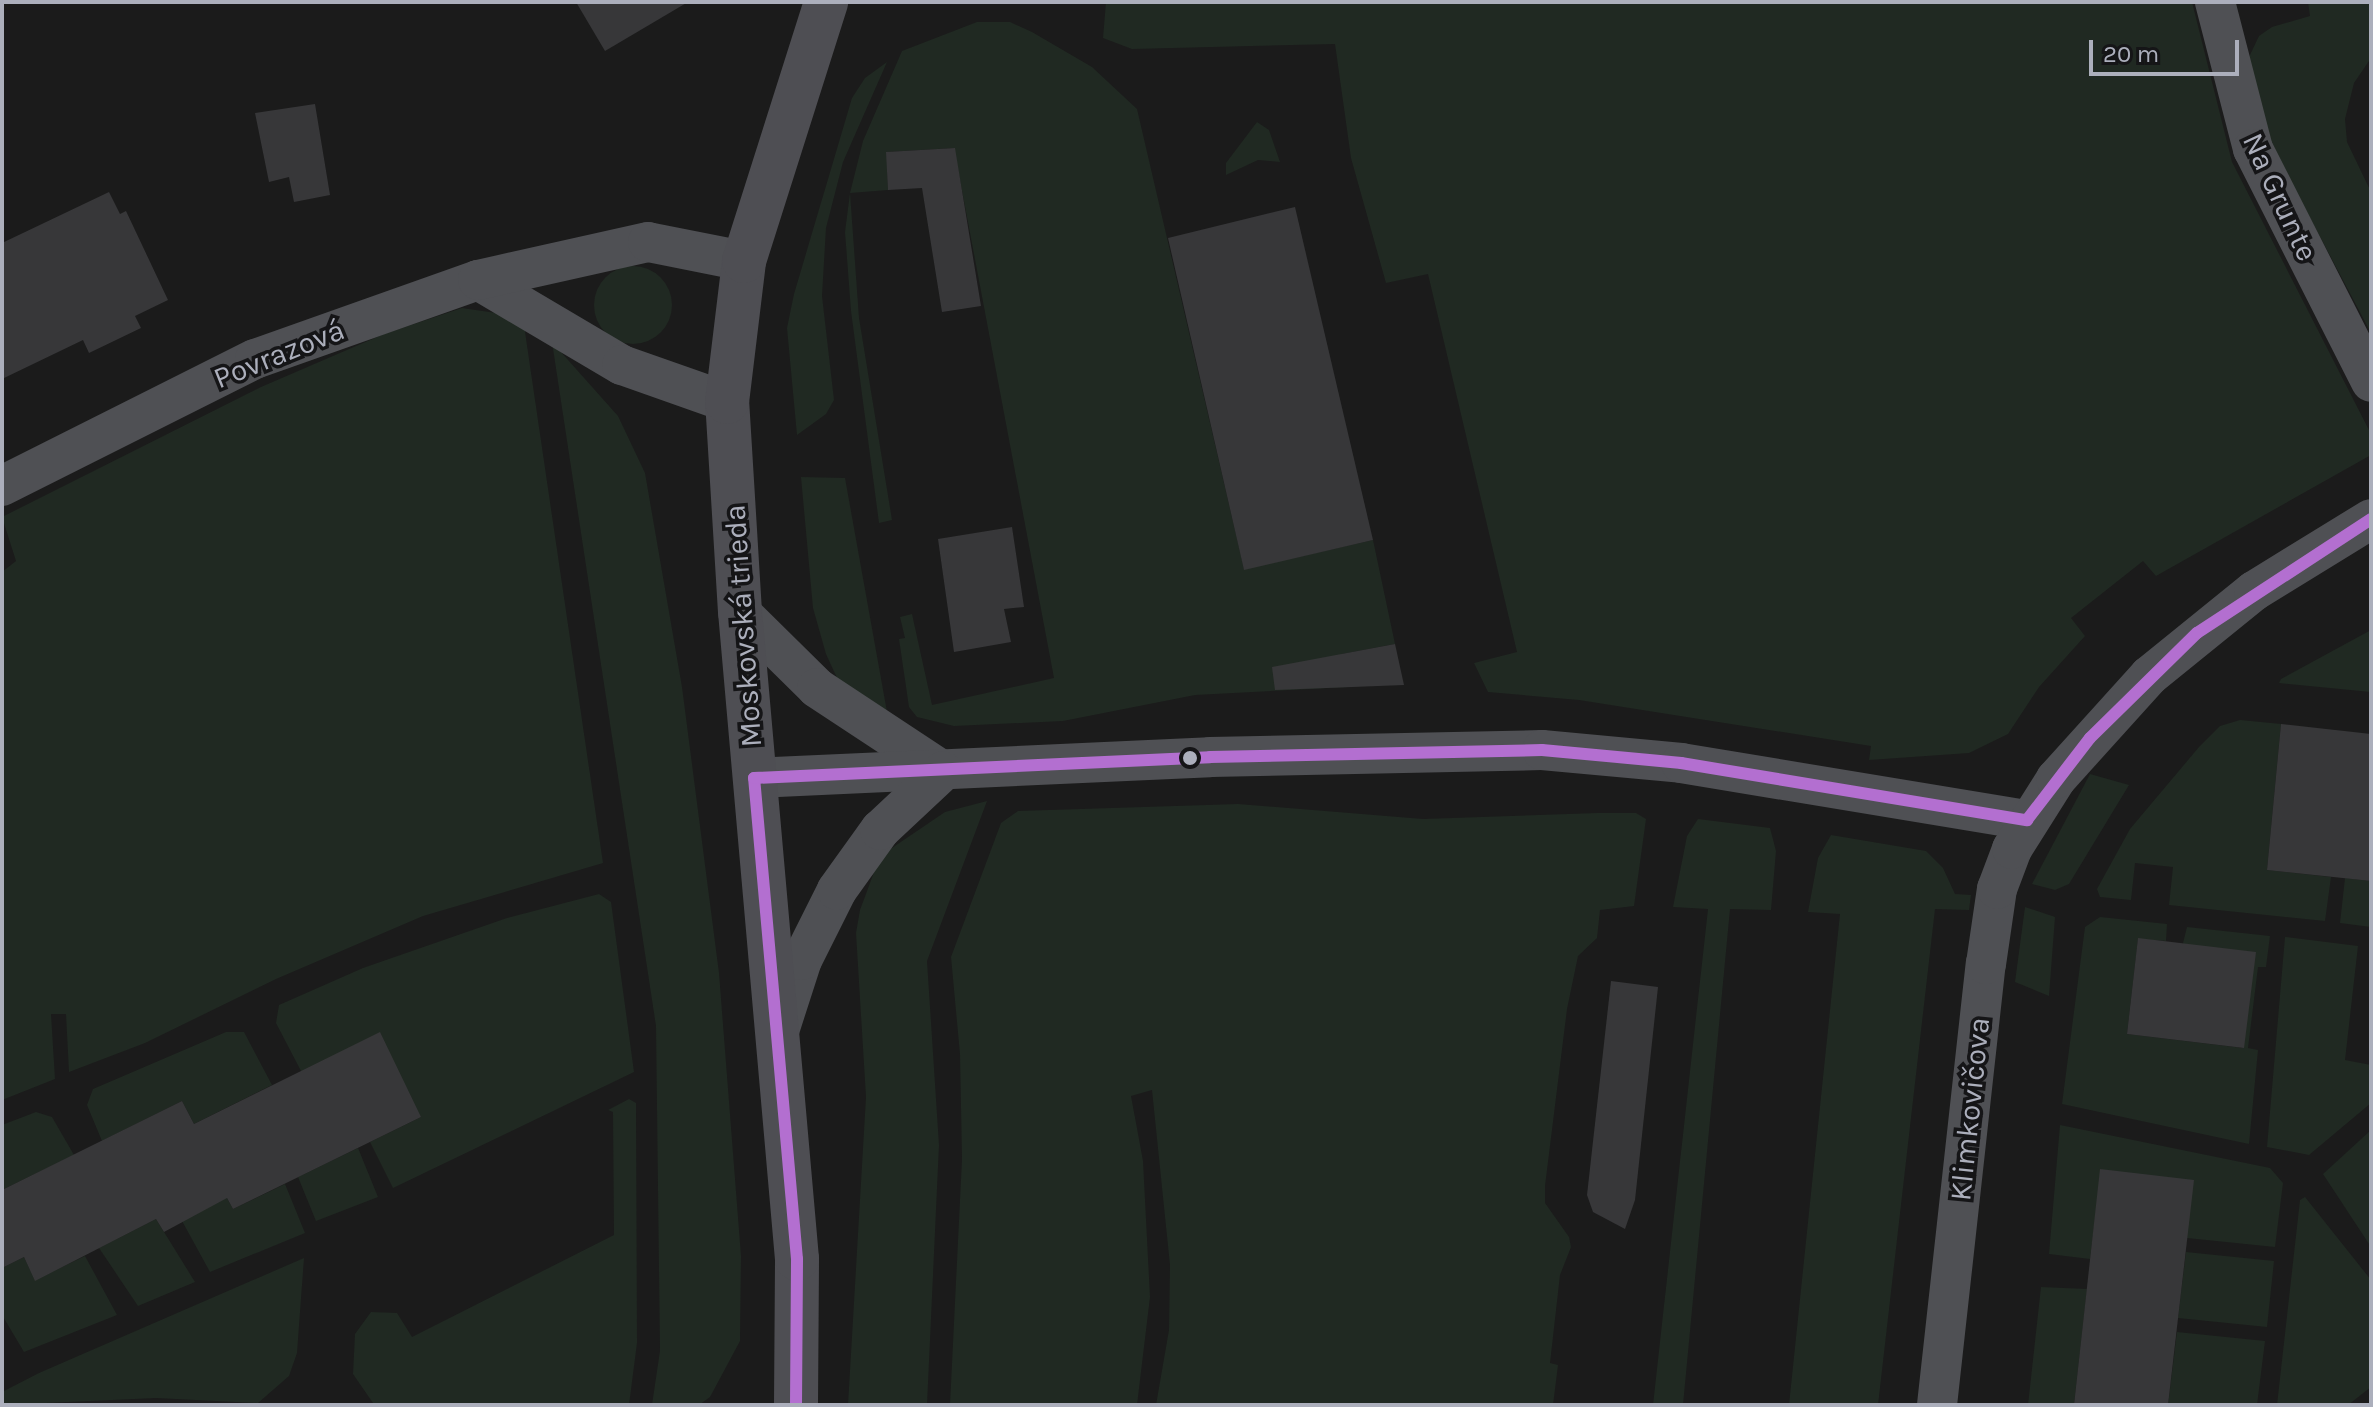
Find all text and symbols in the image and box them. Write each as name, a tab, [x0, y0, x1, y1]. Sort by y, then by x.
scale bar	[2093, 24, 2243, 74]
text: 20 m	[2103, 40, 2159, 68]
street label: Na Grunte	[2235, 127, 2325, 267]
street label: Povrazová	[208, 312, 350, 396]
street label: Moskovská trieda	[717, 504, 769, 748]
unlabelled marker	[1182, 750, 1198, 766]
street label: Klimkovičova	[1942, 1015, 1998, 1203]

